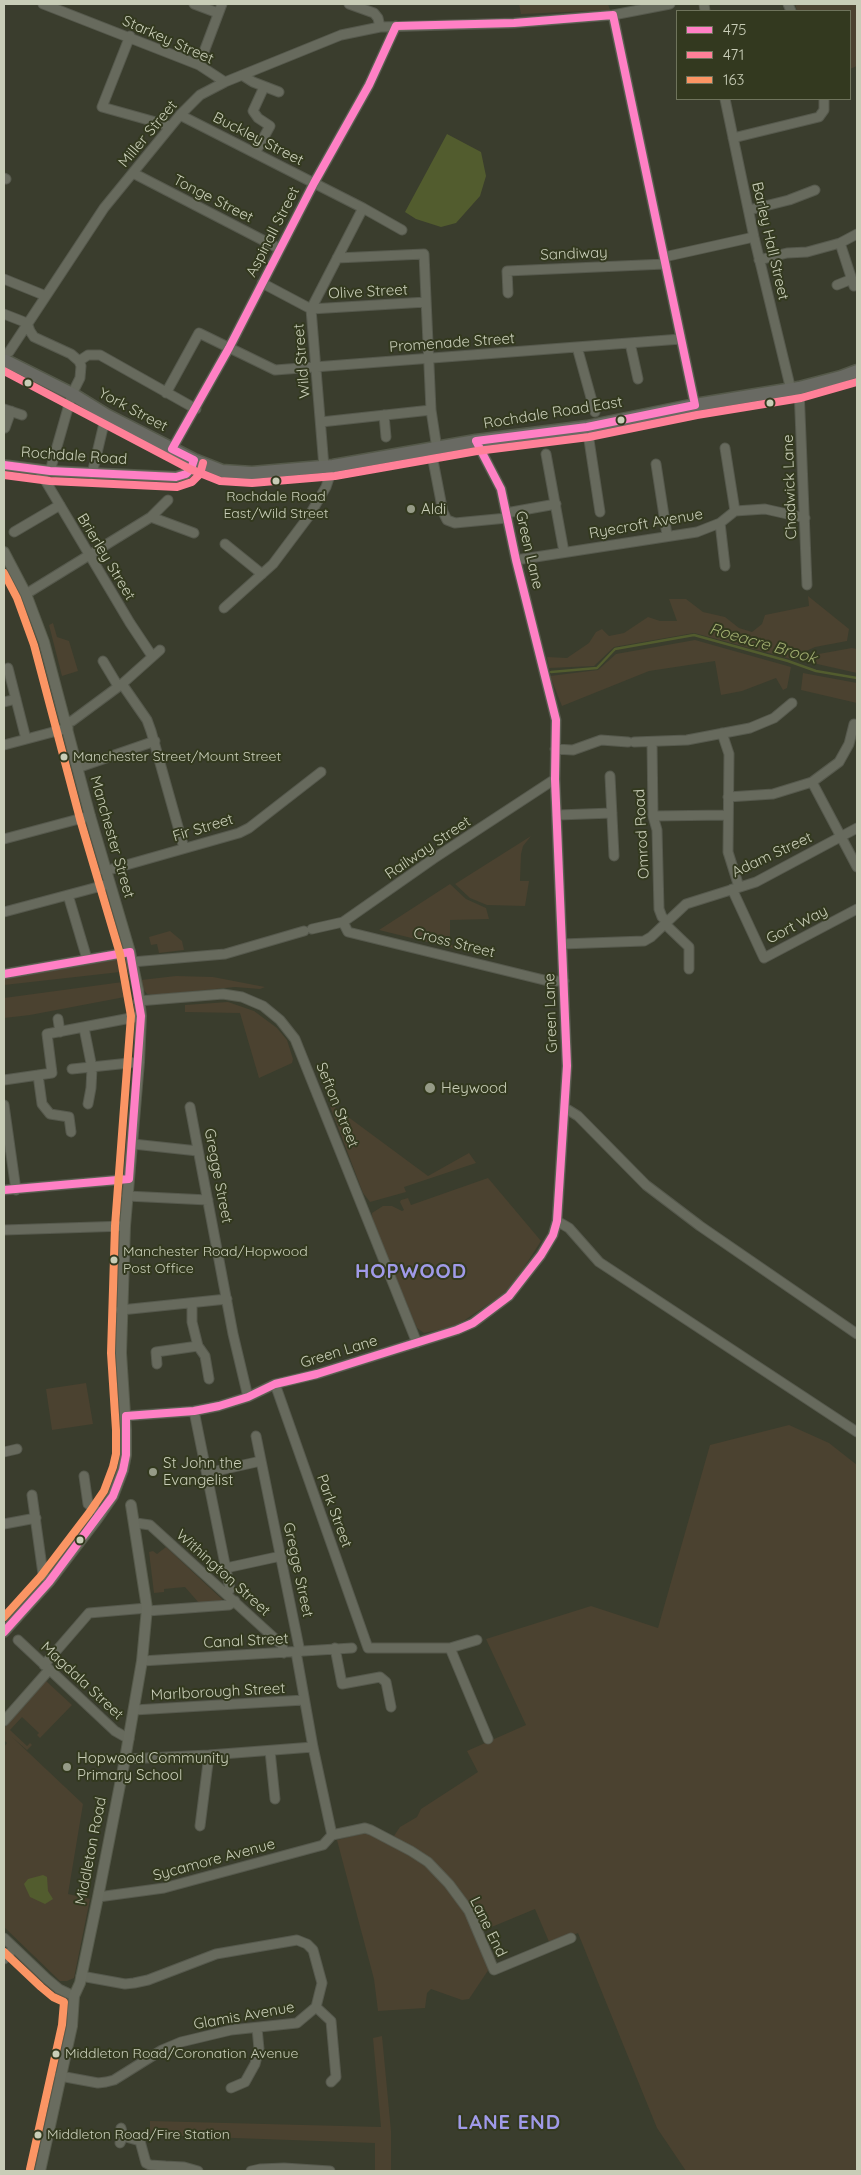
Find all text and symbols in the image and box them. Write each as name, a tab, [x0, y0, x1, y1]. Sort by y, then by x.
legend	[676, 10, 851, 100]
street label: Starkey Street	[120, 12, 216, 68]
text: 475	[723, 20, 746, 39]
text: 471	[723, 45, 744, 64]
text: 163	[723, 70, 744, 89]
street label: Miller Street	[115, 97, 181, 171]
street label: Buckley Street	[210, 108, 306, 170]
street label: Tonge Street	[170, 171, 256, 227]
street label: Barley Hall Street	[748, 180, 792, 302]
street label: Aspinall Street	[243, 184, 303, 280]
street label: Sandiway	[540, 244, 608, 264]
street label: Olive Street	[328, 281, 408, 303]
street label: Wild Street	[290, 323, 314, 399]
street label: Promenade Street	[389, 330, 515, 356]
unlabelled marker	[23, 378, 33, 388]
street label: York Street	[95, 384, 171, 436]
street label: Rochdale Road East	[482, 393, 624, 433]
unlabelled marker	[765, 398, 775, 408]
unlabelled marker	[616, 415, 626, 425]
street label: Chadwick Lane	[779, 434, 801, 540]
street label: Rochdale Road	[20, 443, 128, 469]
marker: Rochdale Road East/Wild Street	[271, 476, 281, 486]
place label: Rochdale Road East/Wild Street	[223, 489, 329, 522]
place label: Aldi	[421, 500, 446, 518]
marker: Aldi	[405, 503, 417, 515]
street label: Ryecroft Avenue	[588, 505, 704, 543]
street label: Green Lane	[511, 509, 547, 591]
street label: Brierley Street	[73, 510, 139, 604]
water label: Roeacre Brook	[707, 620, 819, 668]
place label: Manchester Street/Mount Street	[73, 749, 281, 765]
marker: Manchester Street/Mount Street	[59, 752, 69, 762]
street label: Manchester Street	[86, 774, 138, 900]
street label: Omrod Road	[631, 789, 653, 879]
street label: Fir Street	[170, 810, 236, 846]
street label: Railway Street	[382, 813, 474, 883]
street label: Adam Street	[729, 829, 815, 881]
street label: Gort Way	[763, 902, 831, 948]
street label: Cross Street	[411, 924, 497, 962]
street label: Green Lane	[541, 973, 561, 1053]
street label: Sefton Street	[312, 1060, 362, 1150]
place label: Heywood	[441, 1079, 507, 1097]
marker: Heywood	[423, 1081, 437, 1095]
street label: Gregge Street	[200, 1127, 236, 1225]
place label: Manchester Road/Hopwood Post Office	[123, 1244, 308, 1276]
marker: Manchester Road/Hopwood Post Office	[109, 1255, 119, 1265]
district label: HOPWOOD	[354, 1260, 468, 1284]
street label: Green Lane	[298, 1332, 380, 1372]
place label: St John the Evangelist	[163, 1454, 242, 1489]
marker: St John the Evangelist	[147, 1466, 159, 1478]
street label: Park Street	[312, 1472, 356, 1550]
street label: Gregge Street	[279, 1521, 317, 1619]
street label: Withington Street	[172, 1526, 274, 1620]
unlabelled marker	[75, 1535, 85, 1545]
street label: Canal Street	[203, 1630, 289, 1652]
street label: Magdala Street	[37, 1638, 127, 1724]
street label: Marlborough Street	[150, 1679, 286, 1705]
place label: Hopwood Community Primary School	[77, 1749, 229, 1784]
marker: Hopwood Community Primary School	[61, 1761, 73, 1773]
street label: Middleton Road	[72, 1795, 110, 1907]
street label: Sycamore Avenue	[151, 1835, 277, 1885]
street label: Lane End	[466, 1894, 510, 1960]
street label: Glamis Avenue	[192, 1998, 296, 2034]
place label: Middleton Road/Coronation Avenue	[65, 2046, 298, 2062]
marker: Middleton Road/Coronation Avenue	[51, 2049, 61, 2059]
district label: LANE END	[456, 2111, 562, 2135]
place label: Middleton Road/Fire Station	[47, 2127, 230, 2143]
marker: Middleton Road/Fire Station	[33, 2130, 43, 2140]

